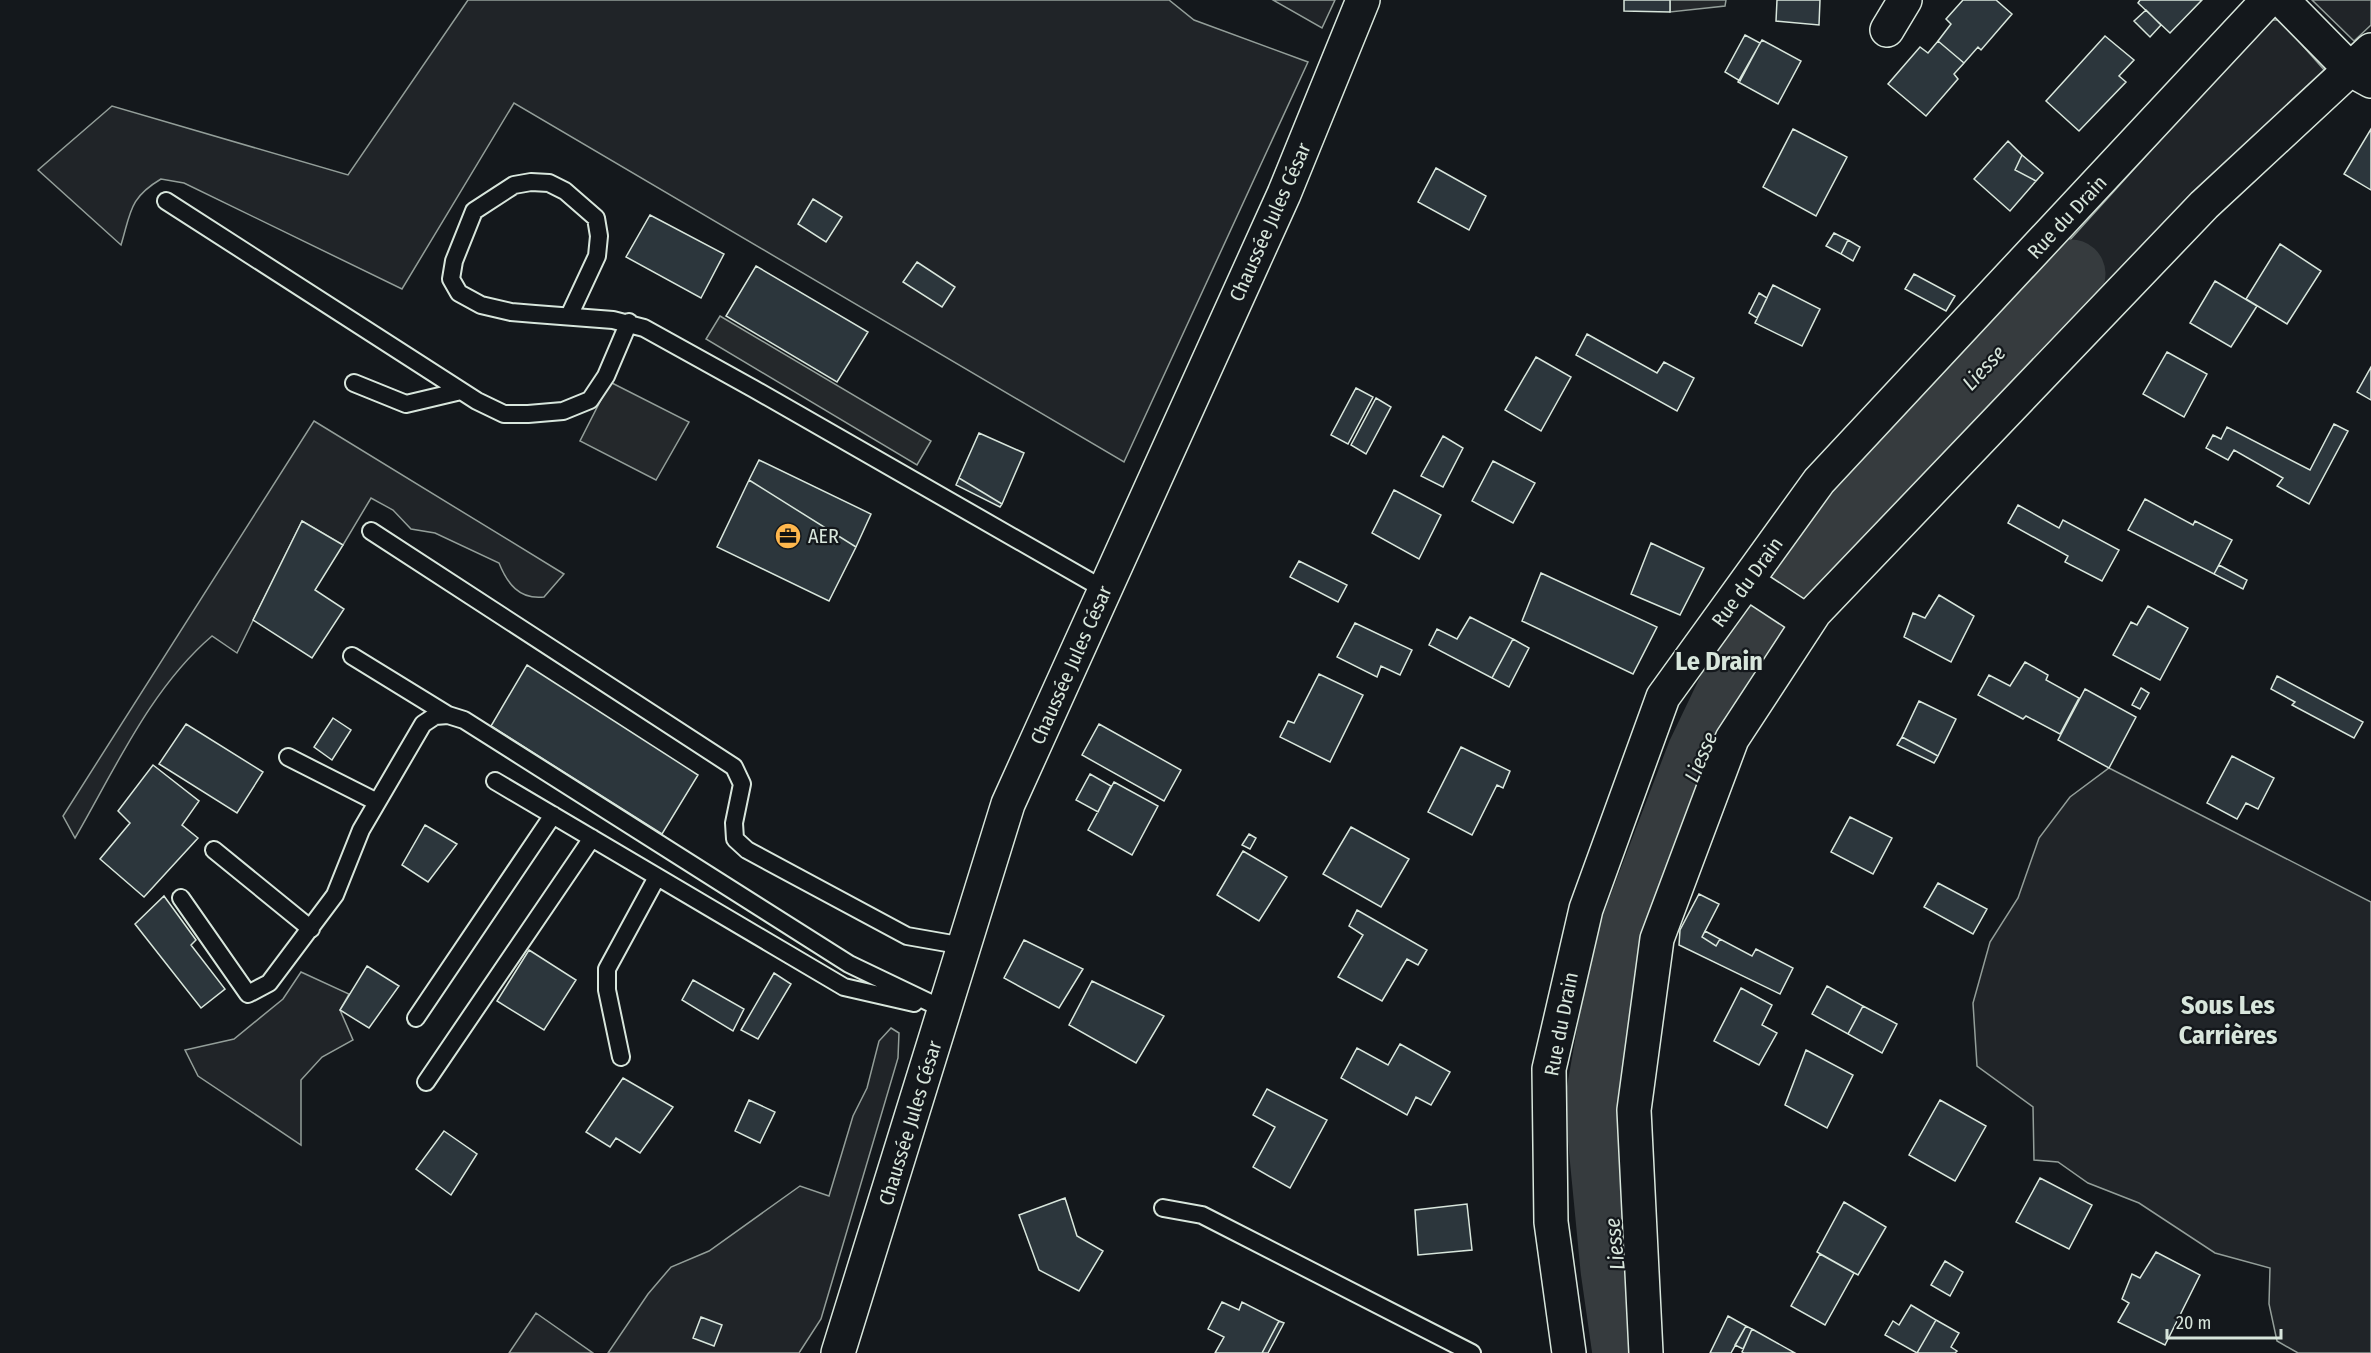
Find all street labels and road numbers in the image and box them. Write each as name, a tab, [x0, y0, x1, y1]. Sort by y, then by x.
street label: Chaussée Jules César	[1224, 139, 1316, 305]
street label: Rue du Drain	[2022, 170, 2112, 264]
street label: Rue du Drain	[1706, 532, 1788, 632]
street label: Chaussée Jules César	[1025, 582, 1117, 748]
street label: Rue du Drain	[1539, 970, 1583, 1078]
street label: Chaussée Jules César	[874, 1038, 946, 1208]

